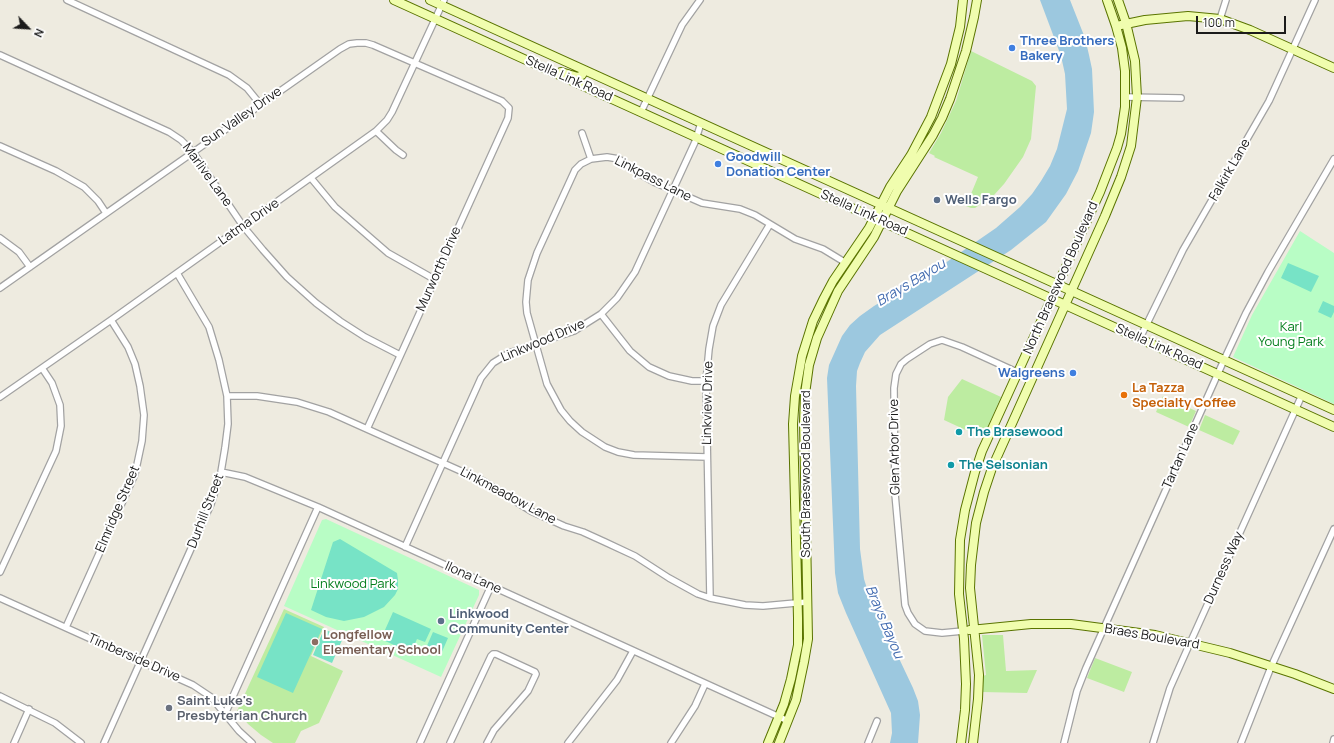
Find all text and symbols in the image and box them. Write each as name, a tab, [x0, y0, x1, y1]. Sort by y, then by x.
north arrow	[8, 8, 48, 48]
scale bar	[1198, 8, 1288, 34]
text: 100 m	[1203, 14, 1235, 31]
text: N	[31, 27, 48, 40]
place label: Three Brothers Bakery	[1020, 33, 1114, 64]
marker: Three Brothers Bakery	[1007, 43, 1017, 53]
street label: Stella Link Road	[523, 53, 615, 105]
street label: Sun Valley Drive	[199, 84, 285, 150]
street label: Falkirk Lane	[1206, 136, 1254, 204]
street label: Marlive Lane	[179, 140, 235, 210]
place label: Goodwill Donation Center	[726, 149, 830, 180]
street label: Linkpass Lane	[612, 153, 694, 205]
marker: Goodwill Donation Center	[713, 159, 723, 169]
street label: Stella Link Road	[818, 187, 910, 239]
place label: Wells Fargo	[945, 192, 1017, 208]
street label: Latma Drive	[216, 195, 282, 249]
marker: Wells Fargo	[932, 195, 942, 205]
street label: North Braeswood Boulevard	[1020, 199, 1102, 357]
street label: Murworth Drive	[413, 224, 465, 314]
water label: Brays Bayou	[873, 256, 949, 310]
street label: Linkwood Drive	[499, 316, 587, 366]
park label: Karl Young Park	[1258, 319, 1324, 350]
street label: Stella Link Road	[1113, 321, 1205, 373]
street label: Linkview Drive	[699, 361, 717, 445]
place label: Walgreens	[998, 365, 1065, 381]
marker: Walgreens	[1068, 368, 1078, 378]
place label: La Tazza Specialty Coffee	[1132, 380, 1236, 411]
street label: South Braeswood Boulevard	[798, 390, 814, 558]
marker: La Tazza Specialty Coffee	[1119, 390, 1129, 400]
street label: Glen Arbor Drive	[886, 399, 904, 495]
street label: Tartan Lane	[1160, 421, 1202, 491]
place label: The Brasewood	[967, 424, 1063, 440]
marker: The Brasewood	[954, 427, 964, 437]
place label: The Selsonian	[959, 457, 1048, 473]
marker: The Selsonian	[946, 460, 956, 470]
street label: Elmridge Street	[93, 463, 143, 555]
street label: Linkmeadow Lane	[457, 464, 559, 528]
street label: Durhill Street	[185, 471, 227, 551]
street label: Durness Way	[1201, 529, 1247, 607]
street label: Ilona Lane	[442, 559, 504, 597]
park label: Linkwood Park	[310, 576, 396, 592]
water label: Brays Bayou	[861, 583, 907, 661]
place label: Linkwood Community Center	[449, 606, 569, 637]
marker: Linkwood Community Center	[436, 616, 446, 626]
street label: Braes Boulevard	[1103, 621, 1201, 653]
place label: Longfellow Elementary School	[323, 627, 441, 658]
street label: Timberside Drive	[85, 631, 183, 685]
marker: Longfellow Elementary School	[310, 637, 320, 647]
place label: Saint Luke's Presbyterian Church	[177, 693, 307, 724]
marker: Saint Luke's Presbyterian Church	[164, 703, 174, 713]

